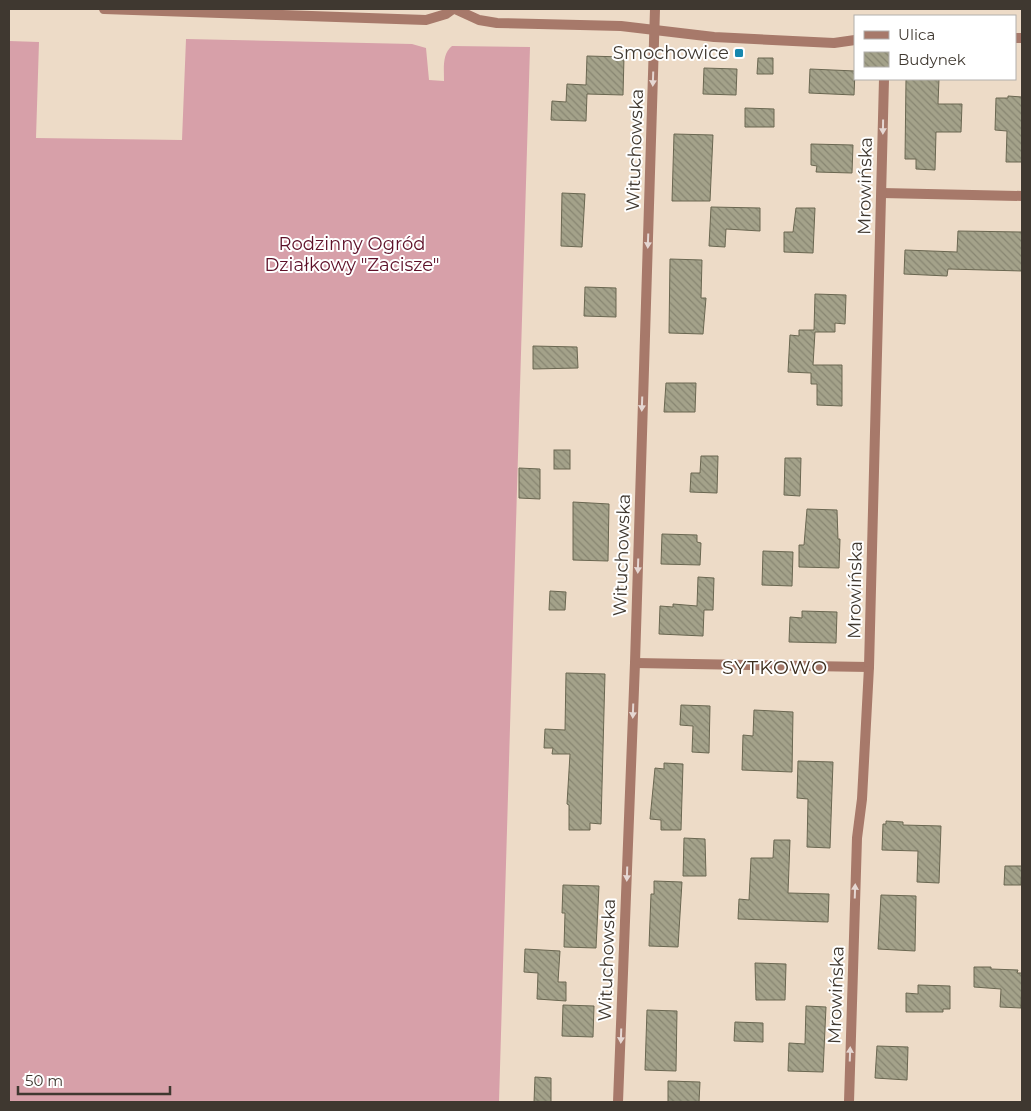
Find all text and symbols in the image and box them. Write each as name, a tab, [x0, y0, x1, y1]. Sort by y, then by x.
legend	[854, 15, 1016, 80]
text: Ulica	[898, 25, 935, 44]
place label: Smochowice	[613, 42, 729, 64]
marker: Smochowice	[733, 47, 745, 59]
text: Budynek	[898, 50, 966, 69]
one-way arrow	[649, 71, 657, 87]
street label: Wituchowska	[622, 88, 648, 212]
one-way arrow	[879, 120, 887, 136]
street label: Mrowińska	[853, 137, 877, 235]
park label: Rodzinny Ogród Działkowy "Zacisze"	[265, 233, 440, 276]
one-way arrow	[644, 234, 652, 250]
one-way arrow	[638, 396, 646, 412]
street label: Wituchowska	[609, 493, 635, 617]
street label: Mrowińska	[843, 541, 867, 639]
one-way arrow	[634, 558, 642, 574]
district label: SYTKOWO	[722, 656, 828, 679]
one-way arrow	[629, 704, 637, 720]
one-way arrow	[623, 866, 631, 882]
one-way arrow	[852, 883, 860, 899]
street label: Wituchowska	[594, 898, 620, 1022]
street label: Mrowińska	[823, 946, 849, 1044]
one-way arrow	[616, 1028, 624, 1044]
one-way arrow	[846, 1045, 854, 1061]
scale bar	[18, 1064, 170, 1096]
text: 50 m	[25, 1071, 63, 1090]

